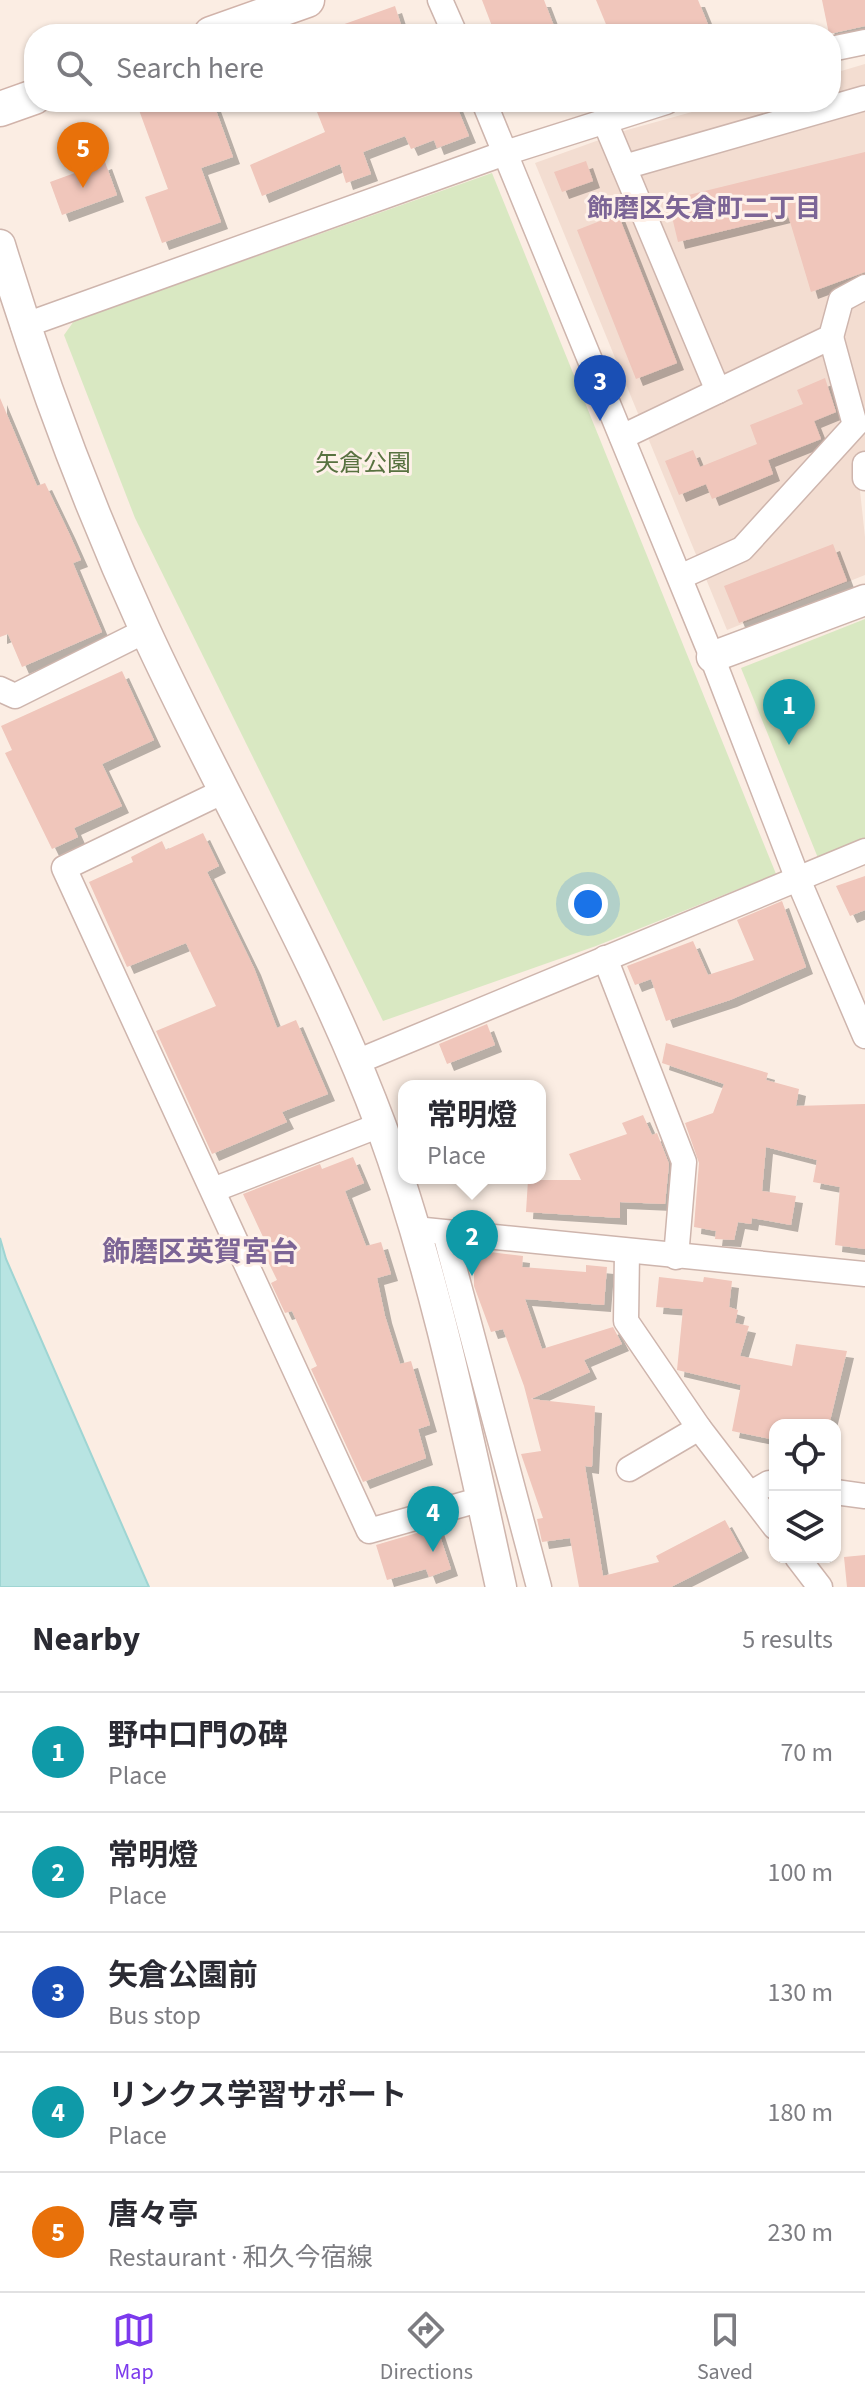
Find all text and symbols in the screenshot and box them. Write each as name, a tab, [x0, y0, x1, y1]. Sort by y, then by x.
search box	[24, 24, 841, 112]
icon: search	[52, 46, 96, 90]
text: Search here	[116, 47, 264, 90]
pin: 5	[57, 122, 109, 188]
district label: 飾磨区矢倉町二丁目	[587, 190, 821, 227]
pin: 3	[574, 355, 626, 421]
park label: 矢倉公園	[315, 446, 411, 481]
pin: 1	[763, 679, 815, 745]
your location	[568, 884, 608, 924]
popup	[398, 1080, 546, 1184]
text: 常明燈	[427, 1094, 517, 1137]
text: Place	[427, 1137, 486, 1174]
pin: 2	[446, 1210, 498, 1276]
district label: 飾磨区英賀宮台	[102, 1232, 298, 1272]
map controls	[769, 1419, 841, 1563]
button: locate	[769, 1419, 841, 1491]
pin: 4	[407, 1486, 459, 1552]
button: layers	[769, 1491, 841, 1563]
text: Nearby	[32, 1615, 140, 1664]
text: 5 results	[742, 1621, 833, 1658]
text: 野中口門の碑	[108, 1714, 288, 1757]
text: 1	[51, 1734, 65, 1771]
text: 70 m	[780, 1734, 833, 1771]
text: Place	[108, 1757, 167, 1794]
text: 常明燈	[108, 1834, 198, 1877]
text: 2	[51, 1854, 65, 1891]
text: 100 m	[767, 1854, 833, 1891]
text: Place	[108, 1877, 167, 1914]
text: 矢倉公園前	[108, 1954, 258, 1997]
text: 3	[51, 1974, 65, 2011]
text: 130 m	[767, 1974, 833, 2011]
text: Bus stop	[108, 1997, 201, 2034]
text: リンクス学習サポート	[108, 2074, 407, 2117]
text: 4	[51, 2094, 65, 2131]
text: 180 m	[767, 2094, 833, 2131]
text: Place	[108, 2117, 167, 2154]
text: 唐々亭	[108, 2193, 198, 2236]
text: 5	[51, 2214, 65, 2251]
text: 230 m	[767, 2214, 833, 2251]
text: Restaurant · 和久今宿線	[108, 2239, 373, 2276]
tab: Map	[112, 2308, 156, 2388]
tab: Directions	[380, 2308, 473, 2388]
tab: Saved	[697, 2308, 753, 2388]

